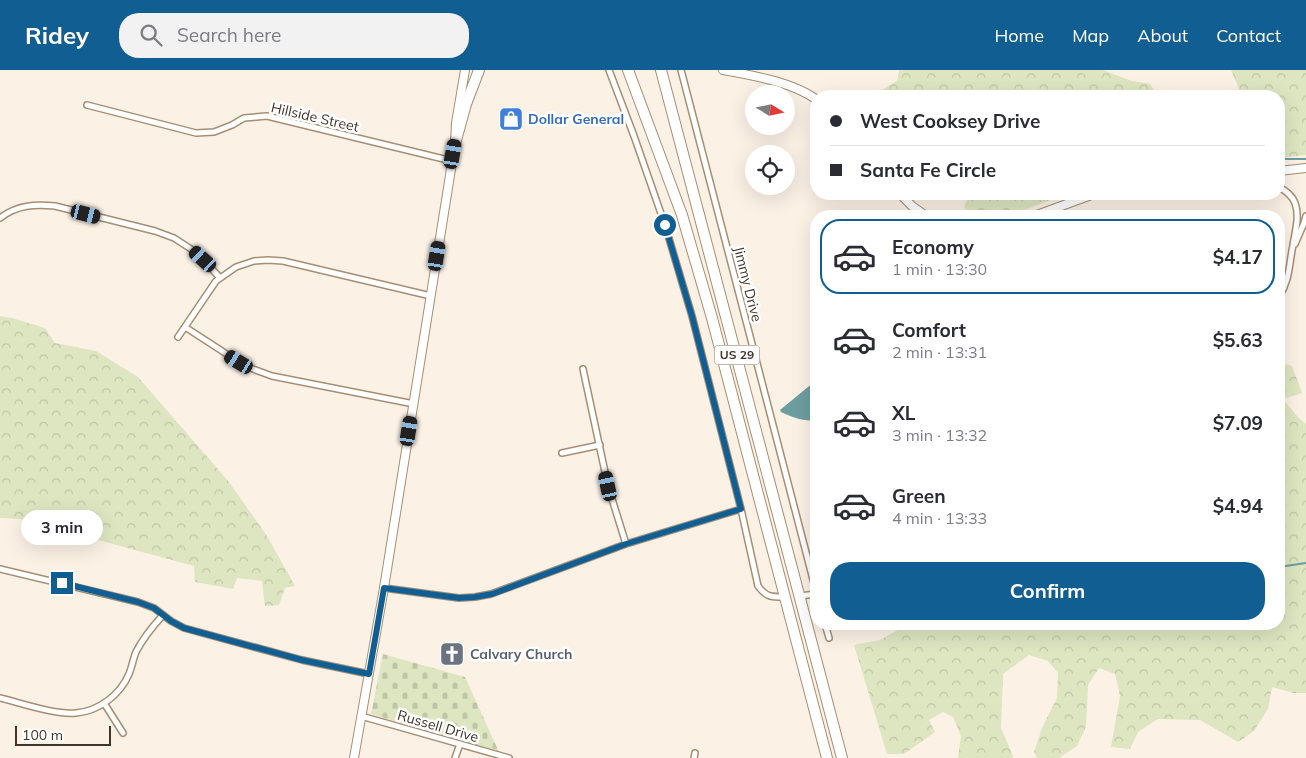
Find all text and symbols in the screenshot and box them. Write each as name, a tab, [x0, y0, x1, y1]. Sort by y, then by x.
search box	[119, 13, 469, 58]
text: Ridey	[25, 20, 89, 50]
icon: search	[137, 21, 165, 49]
text: Search here	[177, 23, 281, 47]
text: Home	[994, 24, 1044, 47]
text: Map	[1072, 24, 1109, 47]
text: About	[1137, 24, 1188, 47]
text: Contact	[1216, 24, 1281, 47]
north arrow	[745, 85, 795, 135]
map controls	[745, 85, 795, 195]
street label: Hillside Street	[269, 98, 361, 136]
shop icon: Dollar General	[498, 106, 524, 132]
text: West Cooksey Drive	[860, 109, 1040, 133]
place label: Dollar General	[528, 110, 624, 128]
car	[443, 138, 462, 170]
button: locate	[745, 145, 795, 195]
text: Santa Fe Circle	[860, 158, 996, 182]
car	[69, 203, 102, 225]
route start	[654, 214, 676, 236]
icon: car	[832, 234, 877, 279]
text: Economy	[892, 235, 974, 259]
car	[427, 240, 446, 272]
car	[186, 243, 219, 275]
street label: Jimmy Drive	[730, 244, 766, 324]
text: $4.17	[1213, 245, 1263, 269]
text: 1 min · 13:30	[892, 259, 987, 279]
icon: car	[832, 317, 877, 362]
text: Comfort	[892, 318, 966, 342]
text: $5.63	[1213, 328, 1263, 352]
text: 2 min · 13:31	[892, 342, 987, 362]
road number: US 29	[714, 346, 760, 364]
car	[222, 348, 255, 376]
icon: car	[832, 400, 877, 445]
text: XL	[892, 401, 915, 425]
text: $7.09	[1213, 411, 1263, 435]
car	[399, 415, 418, 447]
text: 3 min · 13:32	[892, 425, 987, 445]
car	[597, 470, 618, 502]
icon: car	[832, 483, 877, 528]
text: Green	[892, 484, 946, 508]
text: $4.94	[1213, 494, 1263, 518]
text: 4 min · 13:33	[892, 508, 987, 528]
callout: 3 min	[21, 510, 103, 546]
text: 3 min	[41, 517, 83, 537]
button: Confirm	[830, 562, 1265, 620]
route end	[51, 572, 73, 594]
church icon: Calvary Church	[439, 641, 465, 667]
place label: Calvary Church	[470, 645, 572, 663]
street label: Russell Drive	[395, 706, 481, 746]
scale bar	[15, 723, 111, 746]
text: 100 m	[22, 726, 63, 744]

